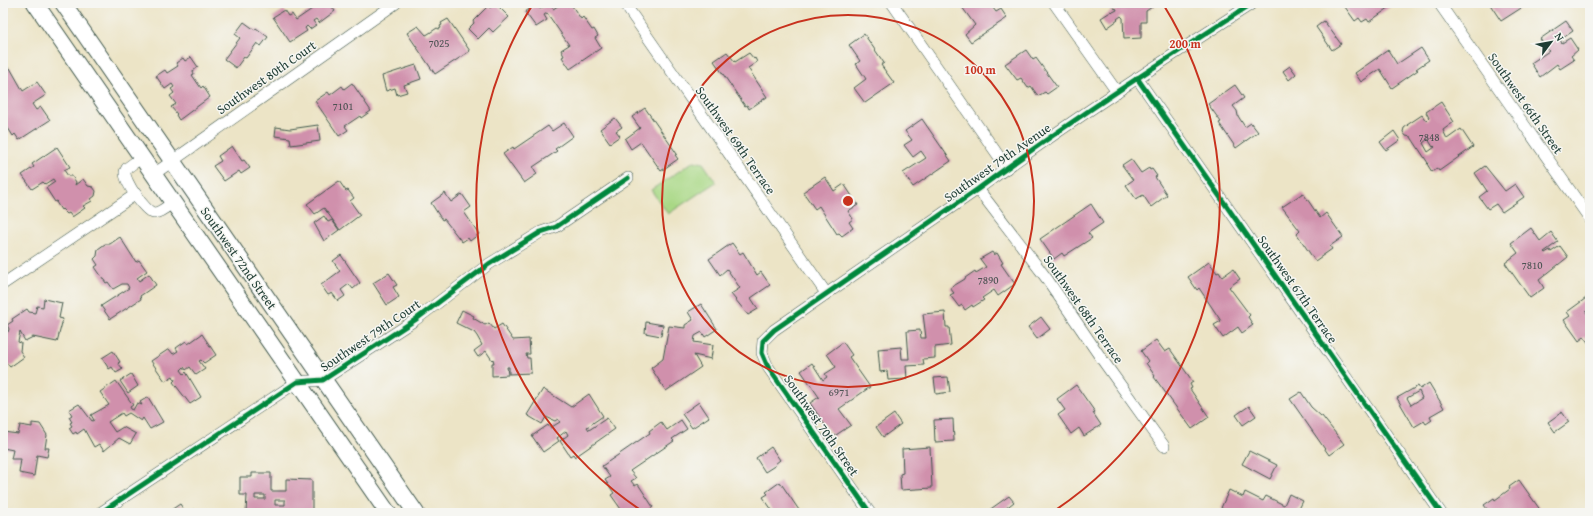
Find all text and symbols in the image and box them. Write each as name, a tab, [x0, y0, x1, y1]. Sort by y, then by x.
north arrow	[1531, 22, 1571, 62]
text: N	[1551, 29, 1569, 45]
house number: 7025	[428, 35, 450, 51]
text: 200 m	[1169, 35, 1202, 52]
street label: Southwest 80th Court	[213, 36, 320, 119]
street label: Southwest 66th Street	[1483, 49, 1568, 158]
text: 100 m	[964, 61, 997, 78]
street label: Southwest 69th Terrace	[691, 82, 780, 198]
house number: 7101	[332, 98, 354, 114]
street label: Southwest 79th Avenue	[940, 118, 1055, 207]
house number: 7848	[1418, 129, 1440, 145]
centre of rings	[841, 194, 855, 208]
street label: Southwest 72nd Street	[196, 203, 282, 314]
street label: Southwest 67th Terrace	[1253, 231, 1342, 347]
street label: Southwest 68th Terrace	[1039, 251, 1128, 367]
house number: 7810	[1521, 257, 1543, 273]
house number: 7890	[977, 272, 999, 288]
street label: Southwest 79th Court	[316, 294, 425, 376]
street label: Southwest 70th Street	[779, 371, 864, 480]
house number: 6971	[828, 384, 850, 400]

